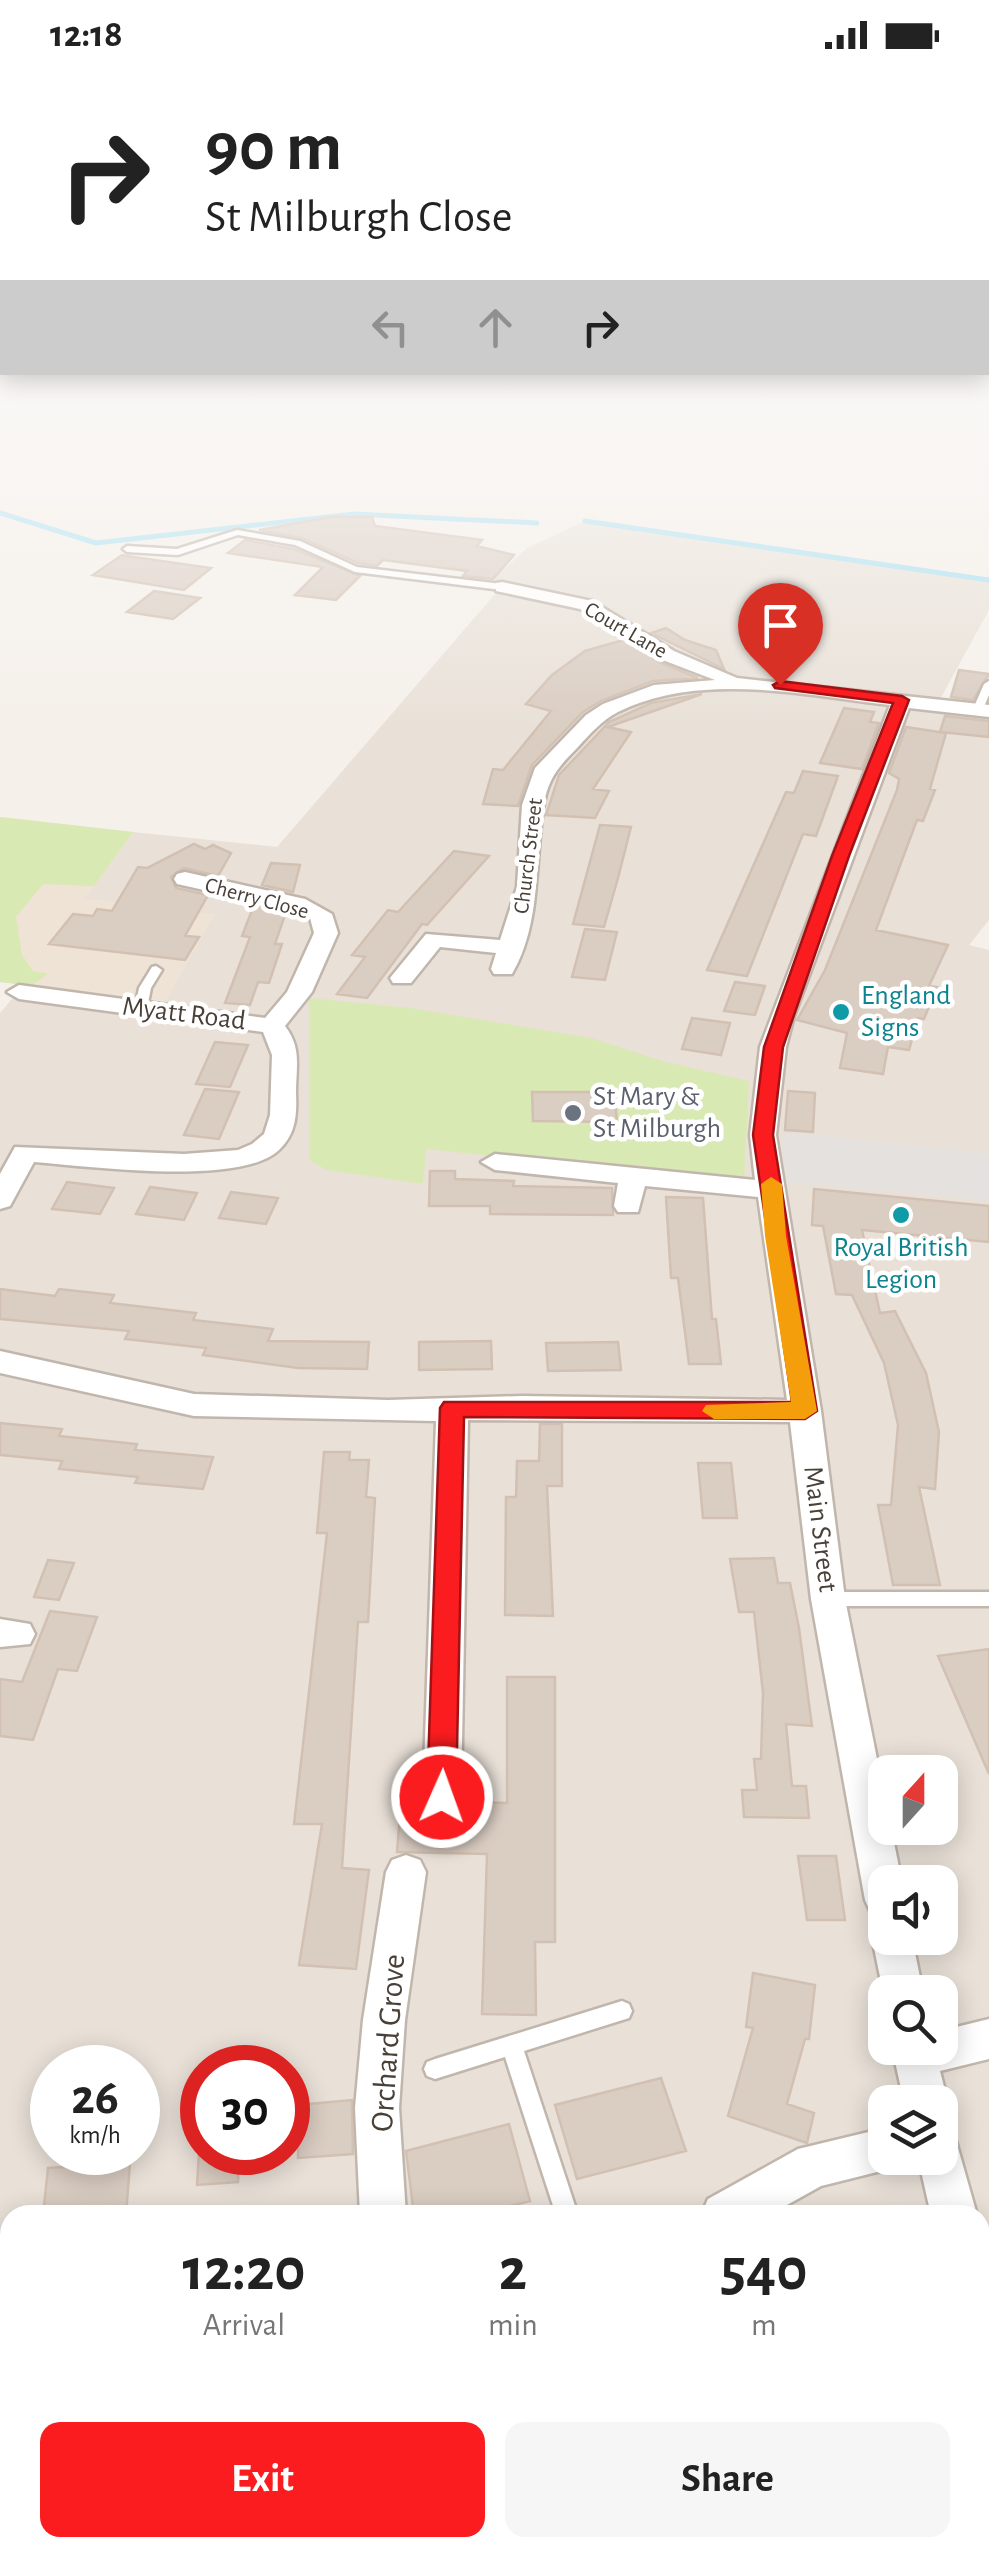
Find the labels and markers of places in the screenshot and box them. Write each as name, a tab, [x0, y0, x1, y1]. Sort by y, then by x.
pin	[738, 583, 823, 686]
place label: England Signs	[861, 982, 951, 1042]
marker: England Signs	[830, 1001, 852, 1023]
place label: St Mary & St Milburgh	[593, 1083, 721, 1143]
marker: St Mary & St Milburgh	[562, 1102, 584, 1124]
marker: Royal British Legion	[890, 1204, 912, 1226]
place label: Royal British Legion	[833, 1234, 969, 1294]

